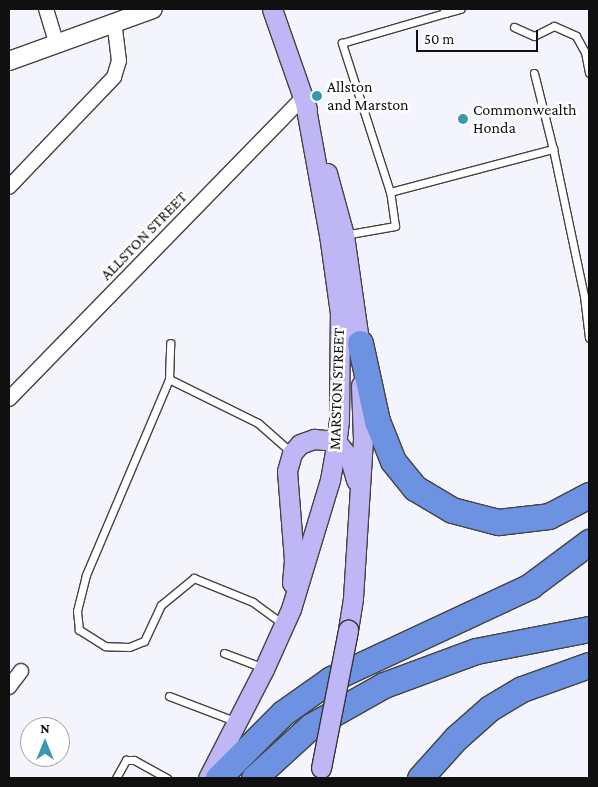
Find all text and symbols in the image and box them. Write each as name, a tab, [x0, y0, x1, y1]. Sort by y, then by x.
scale bar	[418, 20, 540, 52]
text: 50 m	[424, 31, 454, 47]
place label: Allston and Marston	[327, 77, 409, 115]
marker: Allston and Marston	[311, 90, 323, 102]
place label: Commonwealth Honda	[473, 100, 577, 138]
marker: Commonwealth Honda	[457, 113, 469, 125]
street label: ALLSTON STREET	[97, 188, 191, 284]
street label: MARSTON STREET	[325, 328, 349, 450]
north arrow	[20, 717, 70, 767]
text: N	[40, 720, 50, 736]

